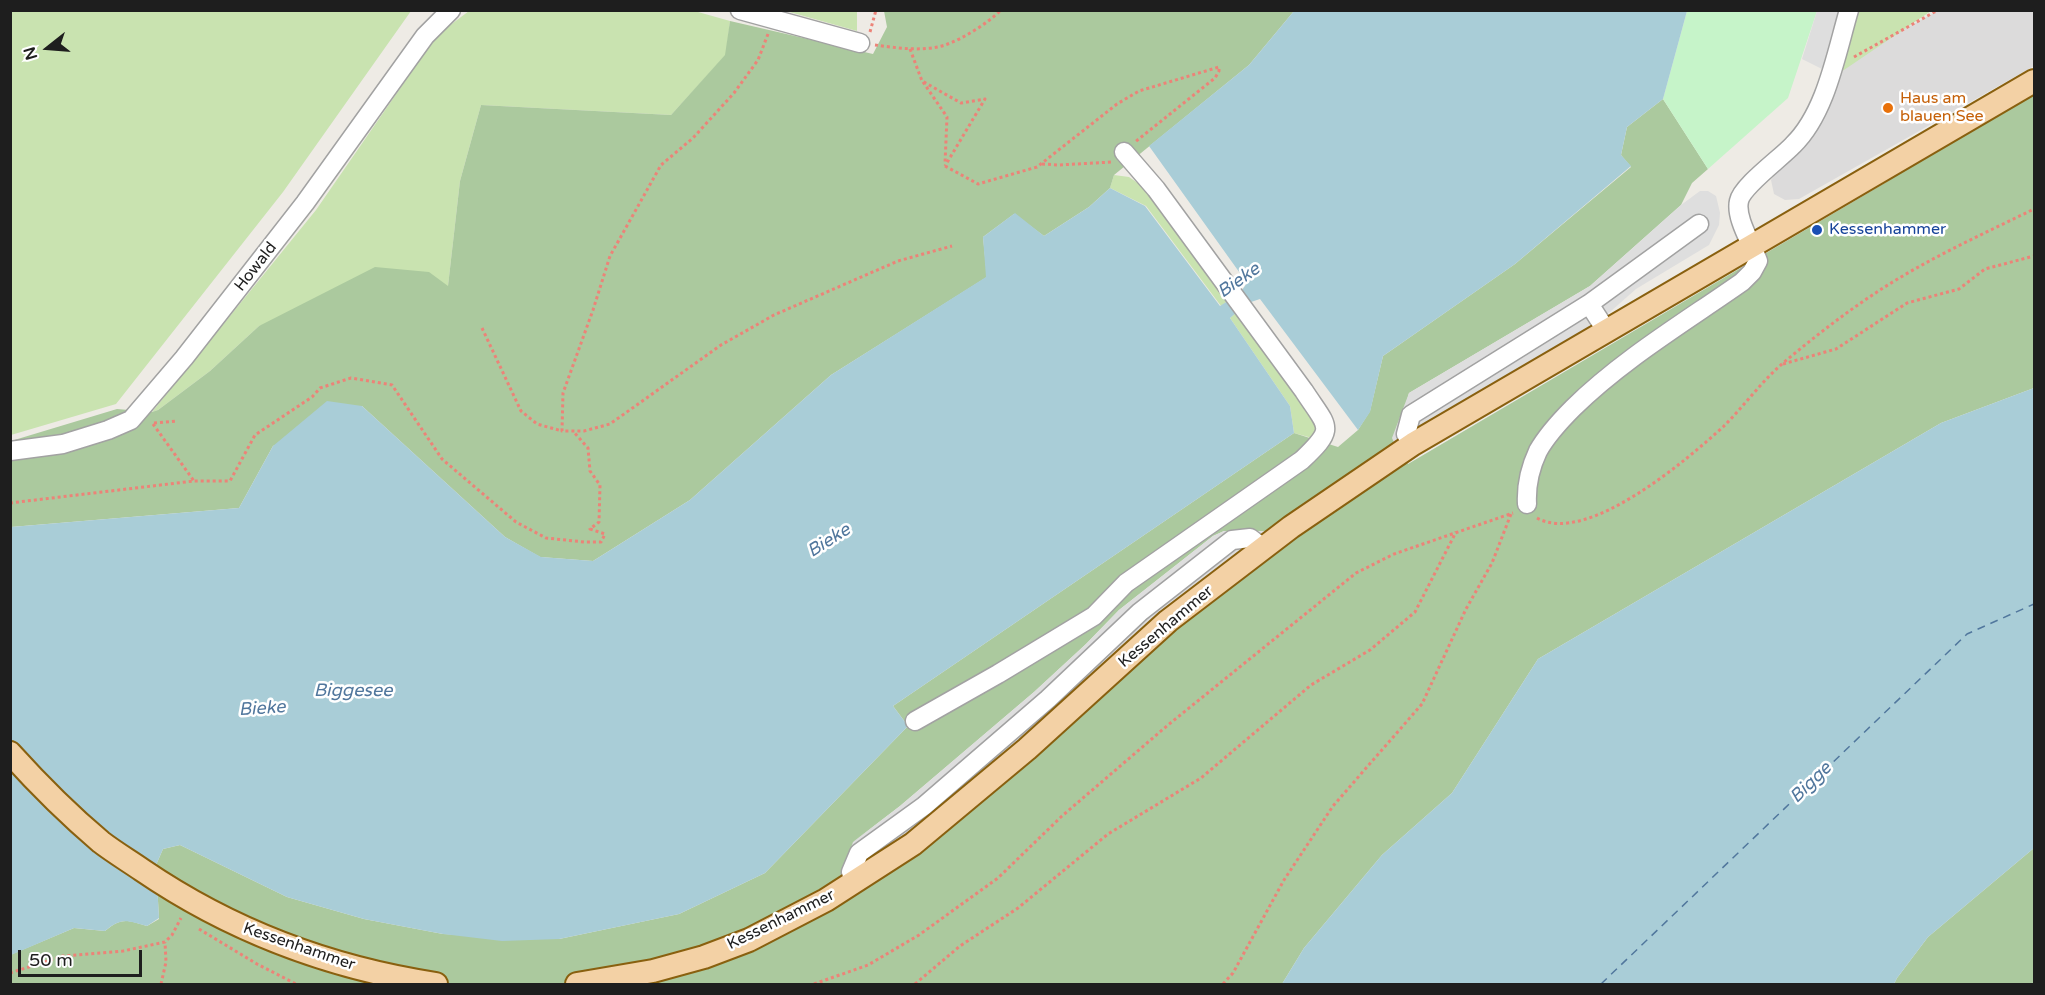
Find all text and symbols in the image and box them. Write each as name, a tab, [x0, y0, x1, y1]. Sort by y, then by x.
north arrow	[18, 18, 78, 78]
text: N	[19, 44, 42, 62]
place label: Haus am blauen See	[1900, 89, 1984, 127]
marker: Haus am blauen See	[1881, 101, 1895, 115]
place label: Kessenhammer	[1829, 220, 1946, 240]
marker: Kessenhammer	[1810, 223, 1824, 237]
street label: Howald	[231, 239, 281, 295]
water label: Bieke	[1214, 259, 1264, 303]
water label: Bieke	[803, 519, 855, 563]
street label: Kessenhammer	[1115, 582, 1217, 672]
water label: Biggesee	[314, 680, 392, 702]
water label: Bieke	[238, 697, 286, 721]
water label: Bigge	[1786, 758, 1836, 808]
street label: Kessenhammer	[724, 886, 838, 954]
street label: Kessenhammer	[240, 919, 358, 975]
scale bar	[21, 938, 146, 976]
text: 50 m	[29, 949, 73, 971]

